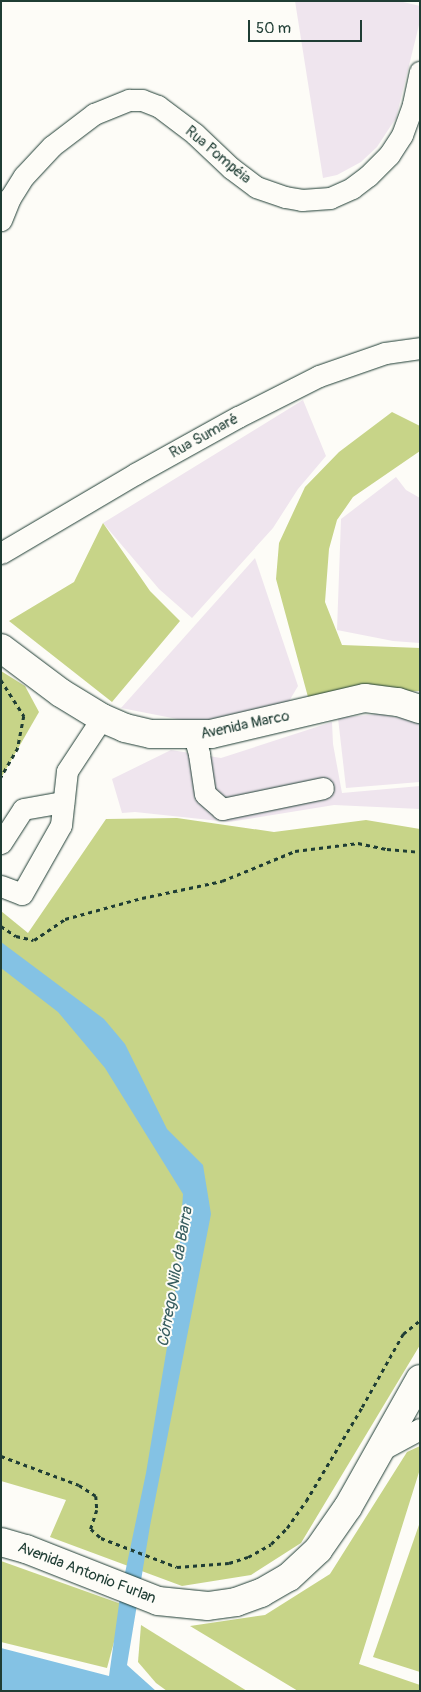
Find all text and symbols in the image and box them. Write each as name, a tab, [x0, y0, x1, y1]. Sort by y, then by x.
scale bar	[251, 10, 365, 42]
text: 50 m	[256, 19, 291, 38]
street label: Rua Pompéia	[181, 122, 255, 188]
street label: Rua Sumaré	[166, 410, 242, 462]
street label: Avenida Marco	[199, 707, 291, 743]
water label: Córrego Nilo da Barra	[153, 1206, 197, 1348]
street label: Avenida Antonio Furlan	[15, 1538, 159, 1608]

